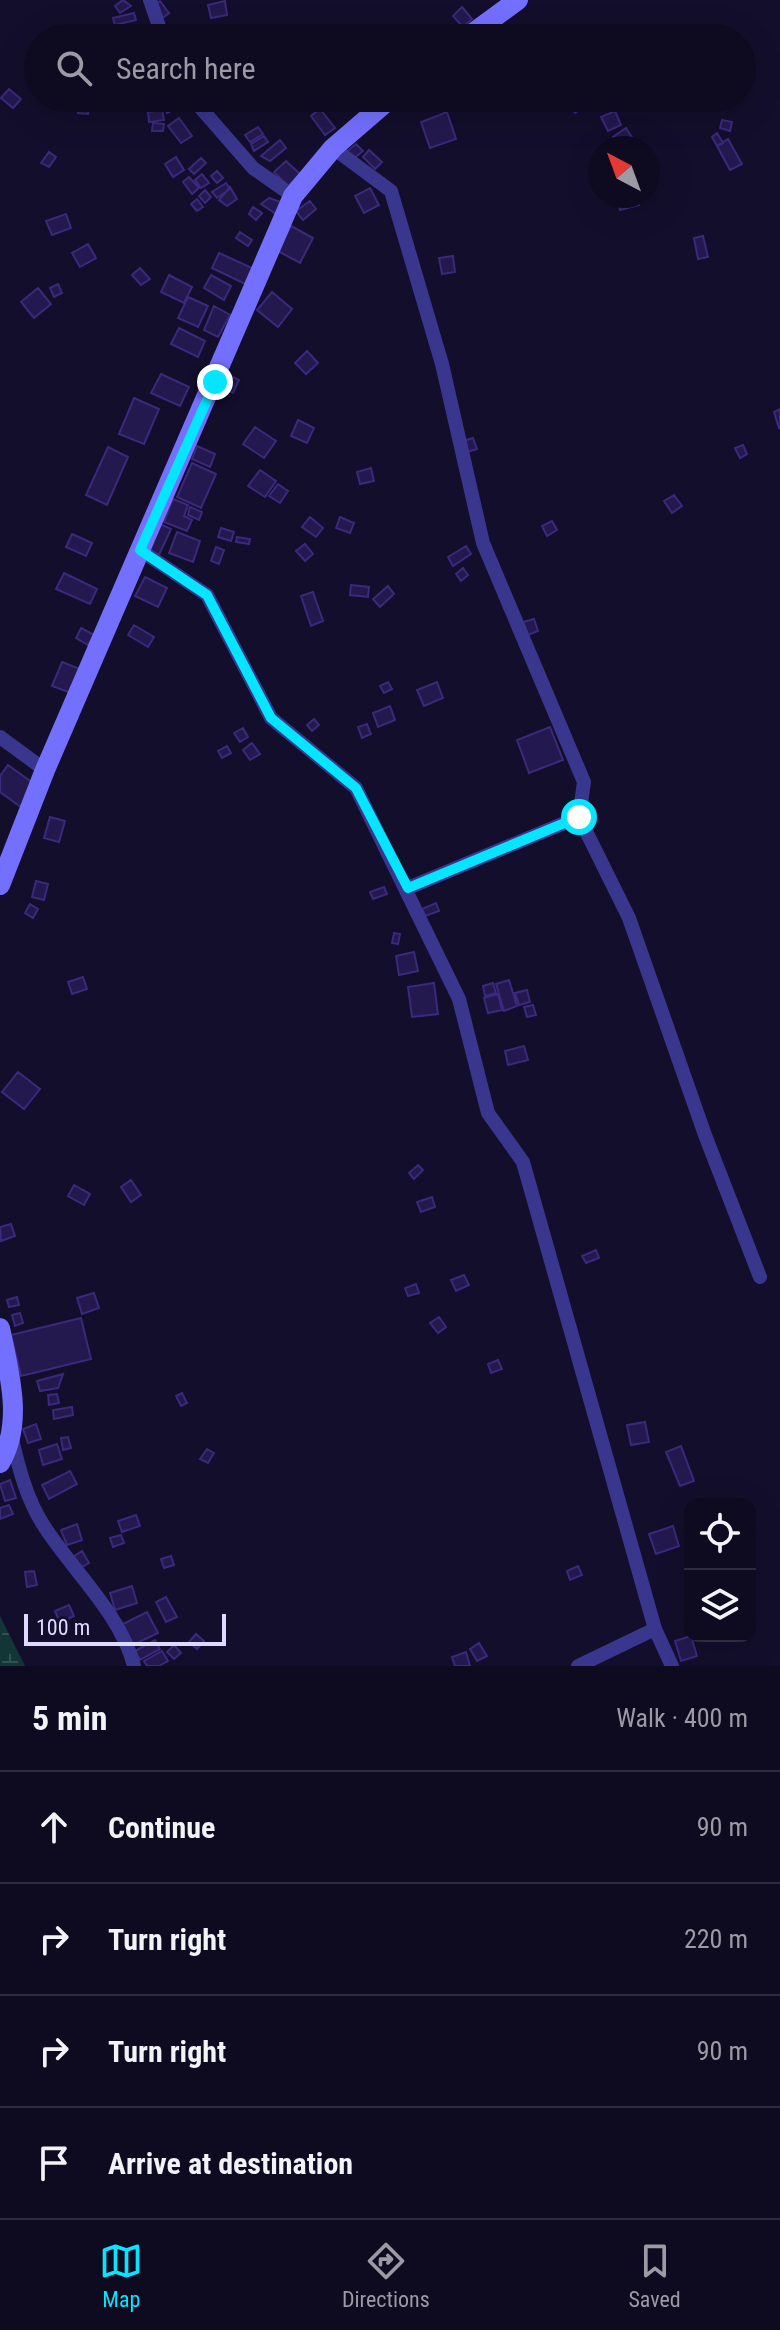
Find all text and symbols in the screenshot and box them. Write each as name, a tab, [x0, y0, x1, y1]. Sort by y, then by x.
search box	[24, 24, 756, 112]
icon: search	[52, 46, 96, 90]
text: Search here	[116, 51, 256, 86]
north arrow	[588, 136, 660, 208]
route end	[197, 364, 233, 400]
route start	[561, 799, 597, 835]
map controls	[684, 1498, 756, 1642]
button: locate	[684, 1498, 756, 1570]
button: layers	[684, 1570, 756, 1642]
scale bar	[24, 1610, 226, 1646]
text: 100 m	[36, 1615, 90, 1640]
text: 5 min	[32, 1698, 108, 1738]
text: Walk · 400 m	[616, 1703, 748, 1733]
icon: ahead	[32, 1805, 76, 1849]
text: Continue	[108, 1810, 215, 1845]
text: 90 m	[697, 1812, 748, 1842]
icon: right	[32, 1917, 76, 1961]
text: Turn right	[108, 1922, 226, 1957]
text: 220 m	[684, 1924, 748, 1954]
icon: right	[32, 2029, 76, 2073]
text: Turn right	[108, 2034, 226, 2069]
text: 90 m	[697, 2036, 748, 2066]
icon: arrive	[32, 2141, 76, 2185]
text: Arrive at destination	[108, 2146, 353, 2181]
tab: Map	[99, 2239, 143, 2312]
tab: Directions	[342, 2239, 430, 2312]
tab: Saved	[628, 2239, 681, 2312]

